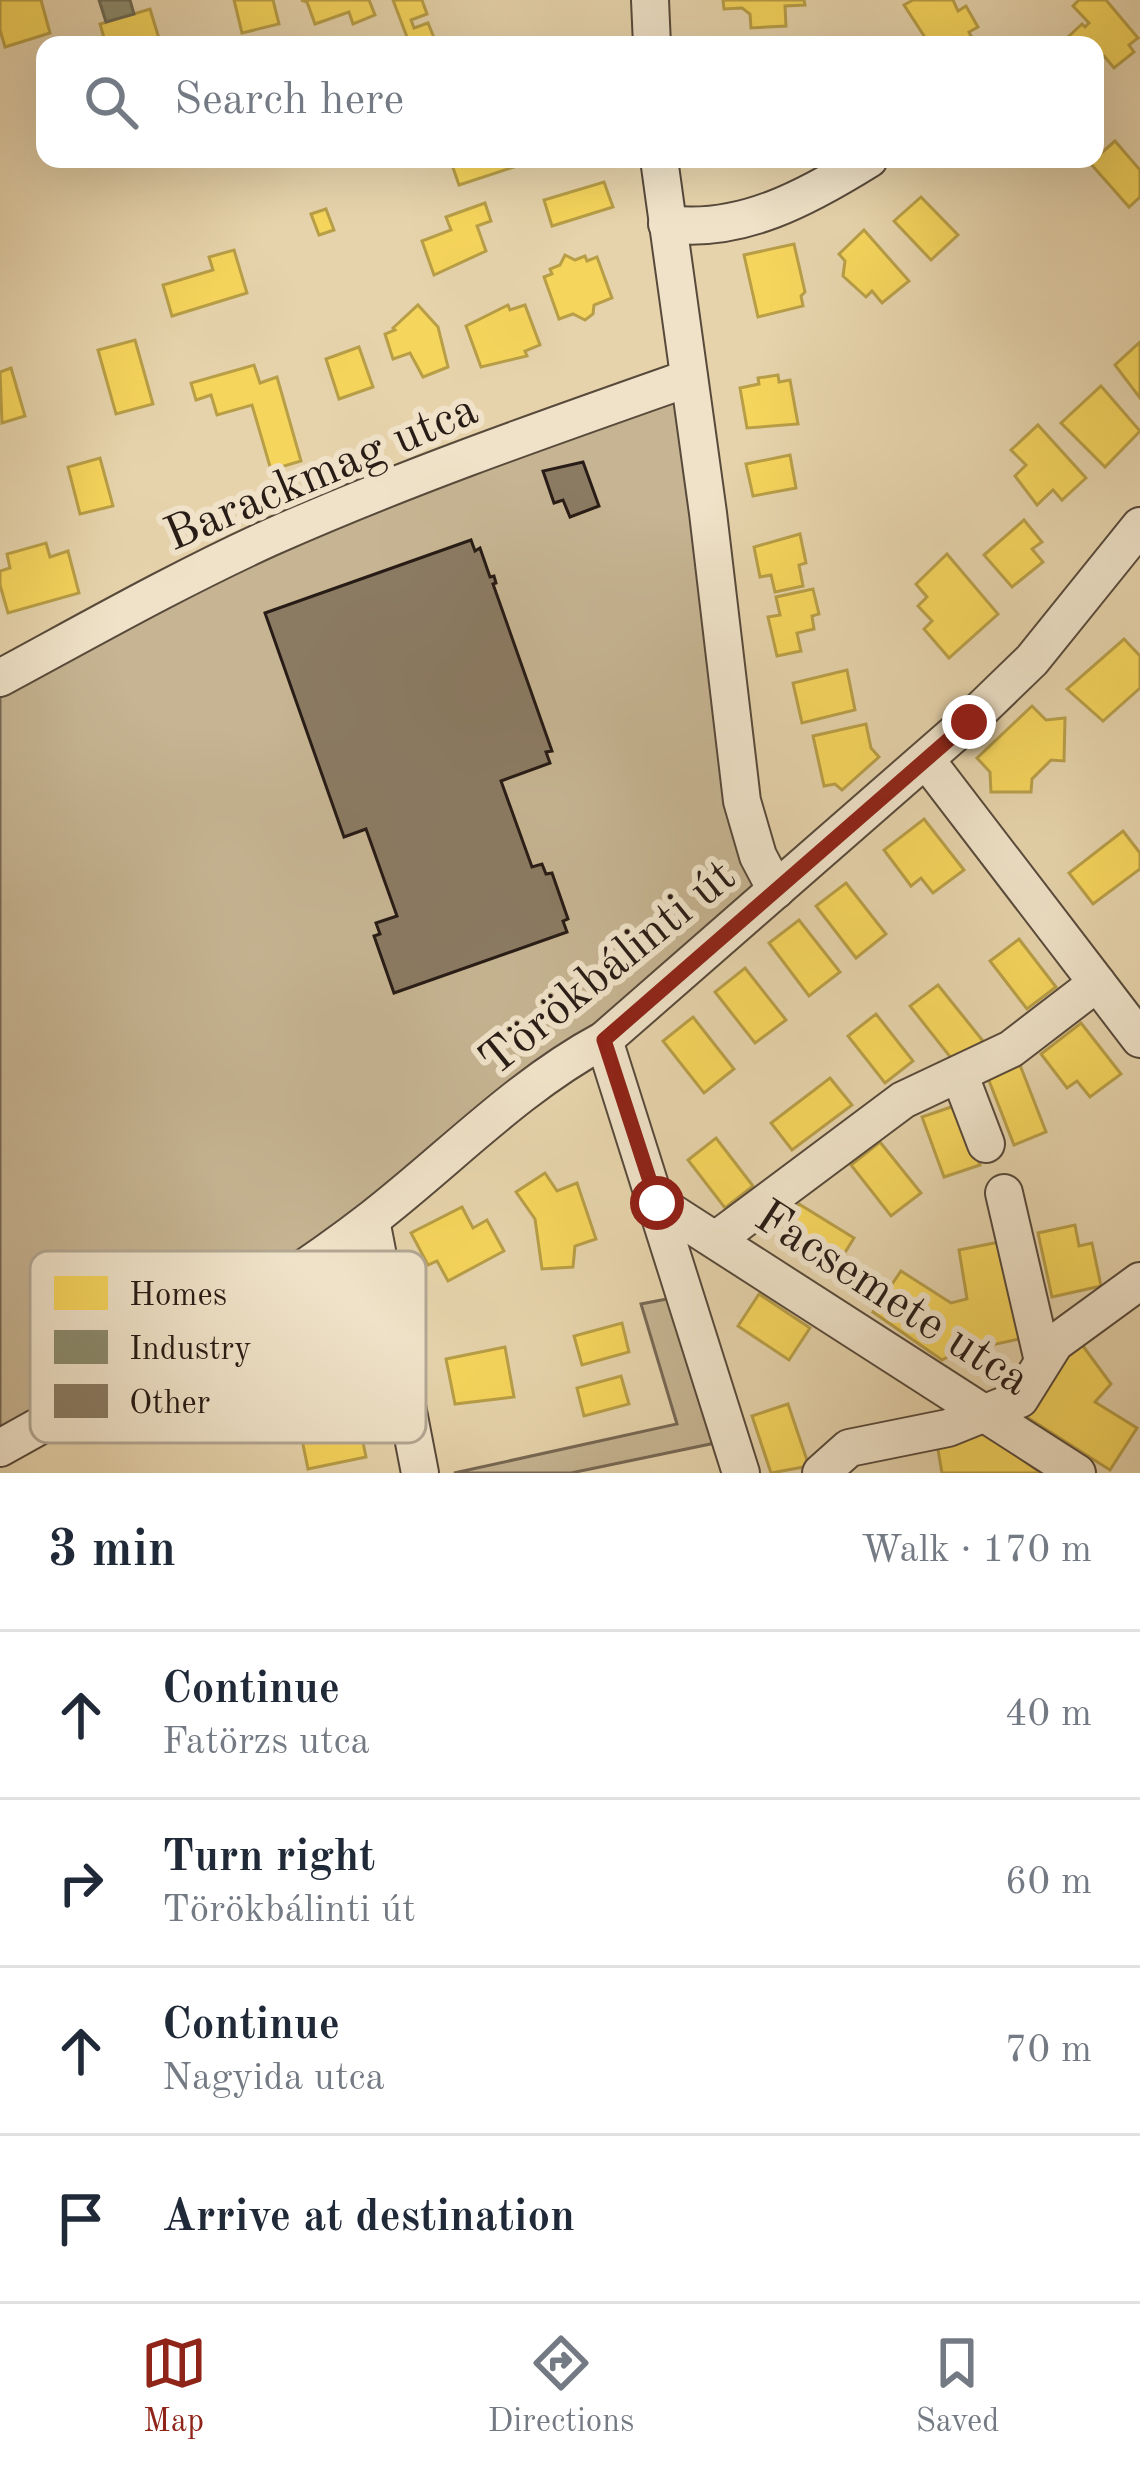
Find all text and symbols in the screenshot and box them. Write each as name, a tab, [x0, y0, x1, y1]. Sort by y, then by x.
search box	[36, 36, 1104, 168]
icon: search	[78, 69, 144, 135]
text: Search here	[174, 79, 404, 124]
street label: Barackmag utca	[158, 386, 485, 561]
route end	[942, 695, 996, 749]
street label: Törökbálinti út	[472, 852, 745, 1086]
route start	[630, 1176, 684, 1230]
street label: Facsemete utca	[746, 1193, 1038, 1406]
legend	[30, 1251, 426, 1443]
text: Homes	[129, 1280, 227, 1313]
text: Industry	[129, 1334, 252, 1367]
text: Other	[129, 1388, 210, 1421]
text: 3 min	[48, 1526, 176, 1577]
text: Walk · 170 m	[861, 1531, 1092, 1570]
text: Continue	[162, 1668, 340, 1713]
icon: ahead	[48, 1682, 114, 1748]
text: 40 m	[1005, 1695, 1092, 1734]
text: Fatörzs utca	[162, 1723, 370, 1762]
text: Turn right	[162, 1836, 375, 1881]
icon: right	[48, 1850, 114, 1916]
text: 60 m	[1005, 1863, 1092, 1902]
text: Törökbálinti út	[162, 1891, 416, 1930]
text: Continue	[162, 2004, 340, 2049]
icon: ahead	[48, 2018, 114, 2084]
text: 70 m	[1005, 2031, 1092, 2070]
text: Nagyida utca	[162, 2059, 385, 2098]
icon: arrive	[48, 2186, 114, 2252]
text: Arrive at destination	[162, 2196, 575, 2241]
tab: Map	[141, 2330, 207, 2443]
tab: Directions	[488, 2330, 634, 2443]
tab: Saved	[915, 2330, 999, 2443]

